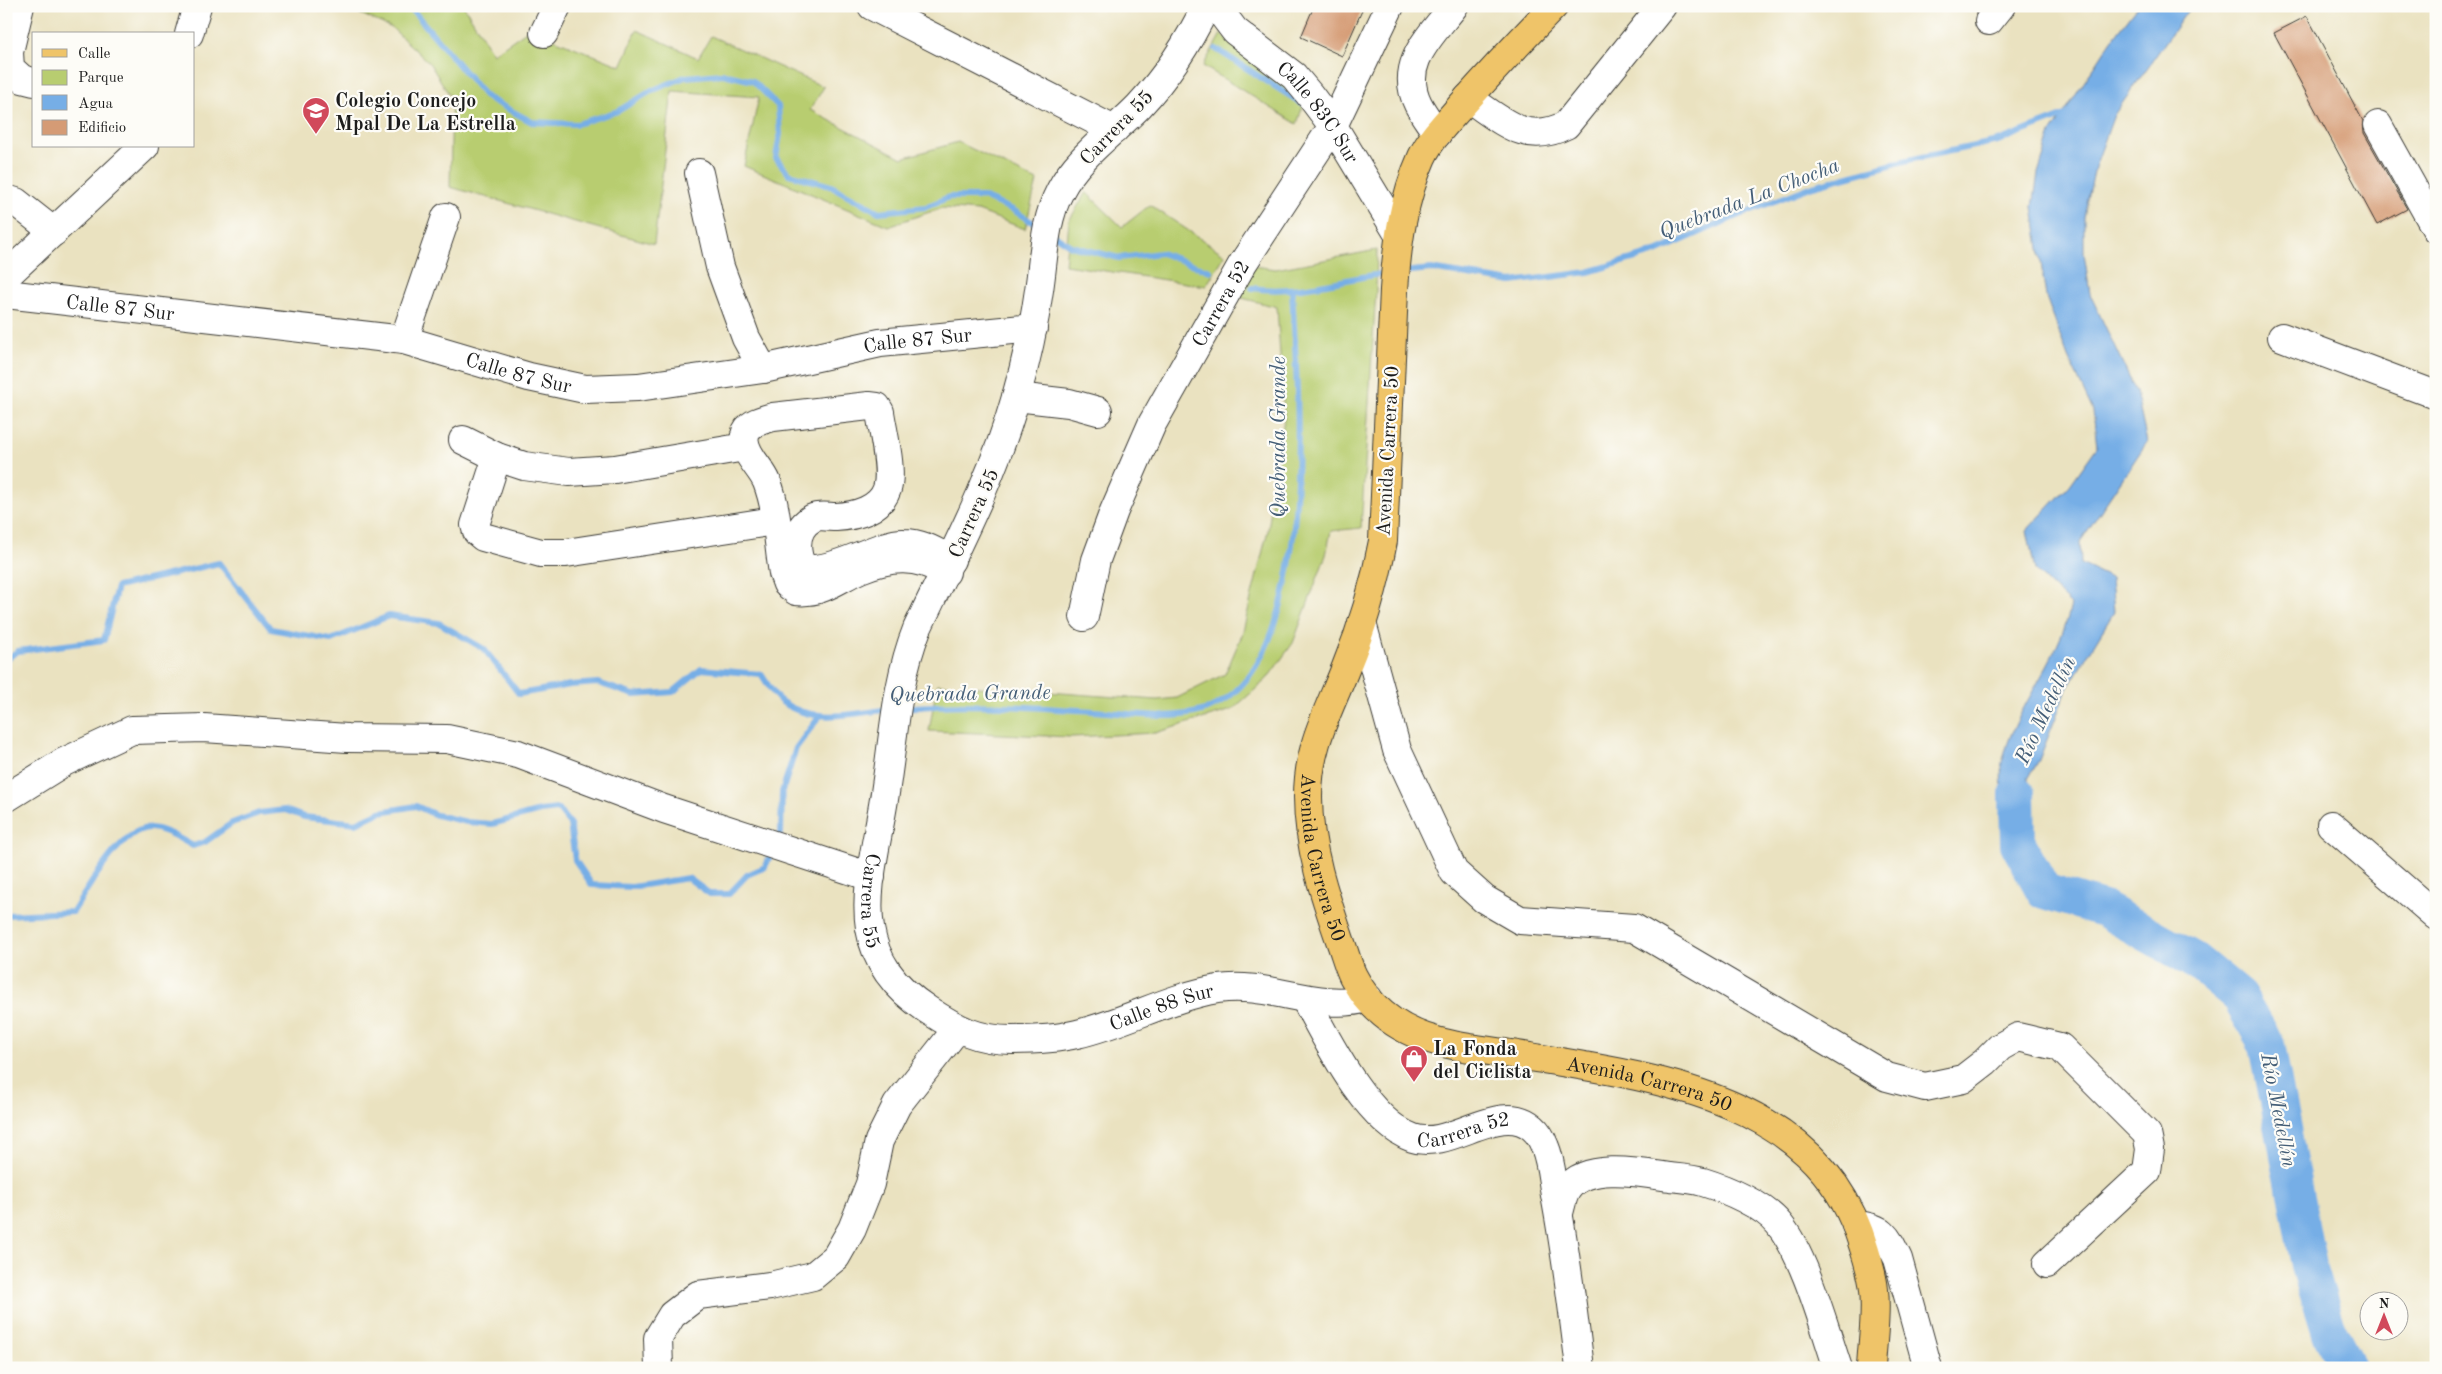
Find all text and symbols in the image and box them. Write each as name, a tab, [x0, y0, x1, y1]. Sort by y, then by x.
legend	[32, 32, 195, 148]
text: Calle	[78, 47, 111, 62]
street label: Calle 83C Sur	[1273, 59, 1361, 167]
text: Parque	[78, 71, 124, 86]
street label: Carrera 55	[1077, 87, 1158, 170]
place label: Colegio Concejo Mpal De La Estrella	[335, 92, 516, 135]
school or university icon: Colegio Concejo Mpal De La Estrella	[301, 96, 331, 135]
text: Agua	[78, 97, 114, 112]
text: Edificio	[78, 121, 126, 136]
water label: Quebrada La Chocha	[1657, 155, 1842, 243]
street label: Carrera 52	[1190, 258, 1254, 351]
street label: Calle 87 Sur	[65, 293, 175, 325]
street label: Calle 87 Sur	[862, 326, 973, 358]
street label: Calle 87 Sur	[463, 351, 573, 398]
water label: Quebrada Grande	[1269, 356, 1290, 518]
street label: Avenida Carrera 50	[1375, 365, 1403, 537]
street label: Carrera 55	[946, 466, 1003, 562]
water label: Río Medellín	[2012, 654, 2080, 769]
water label: Quebrada Grande	[889, 683, 1051, 706]
street label: Avenida Carrera 50	[1296, 773, 1348, 944]
street label: Carrera 55	[856, 851, 882, 951]
street label: Calle 88 Sur	[1107, 982, 1216, 1036]
place label: La Fonda del Ciclista	[1433, 1040, 1532, 1083]
shop icon: La Fonda del Ciclista	[1399, 1044, 1429, 1083]
water label: Río Medellín	[2256, 1050, 2299, 1169]
street label: Avenida Carrera 50	[1565, 1055, 1735, 1116]
street label: Carrera 52	[1416, 1111, 1510, 1152]
north arrow	[2360, 1292, 2410, 1342]
text: N	[2379, 1297, 2390, 1311]

